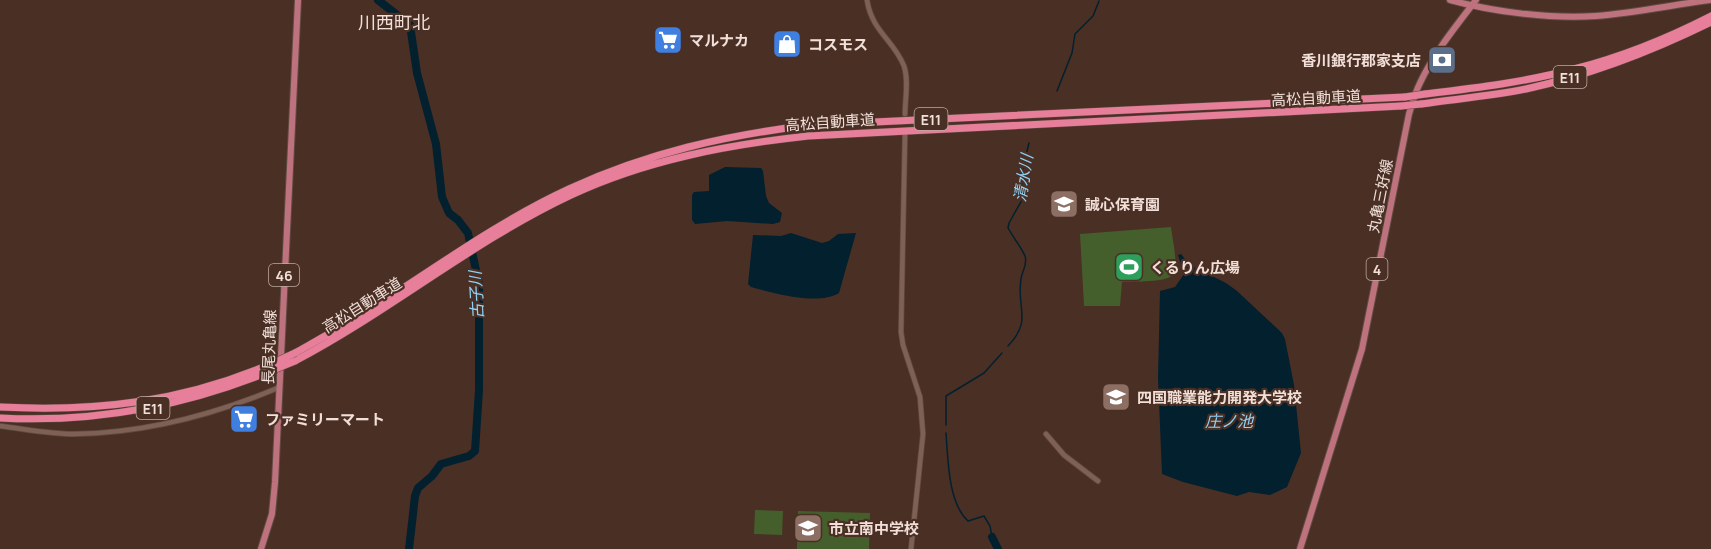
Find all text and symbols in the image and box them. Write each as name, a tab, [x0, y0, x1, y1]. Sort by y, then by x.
district label: 川西町北	[358, 10, 430, 34]
supermarket icon: マルナカ	[652, 24, 684, 56]
shop icon: コスモス	[771, 28, 803, 60]
place label: マルナカ	[689, 30, 749, 51]
place label: コスモス	[808, 34, 868, 55]
bank icon: 香川銀行郡家支店	[1426, 44, 1458, 76]
place label: 香川銀行郡家支店	[1301, 50, 1421, 71]
road number: E11	[1554, 66, 1586, 88]
street label: 高松自動車道	[1271, 85, 1361, 111]
street label: 高松自動車道	[784, 108, 876, 136]
road number: E11	[914, 108, 948, 130]
water label: 清水川	[1008, 151, 1038, 203]
street label: 丸亀三好線	[1363, 157, 1397, 235]
school or university icon: 誠心保育園	[1048, 188, 1080, 220]
place label: 誠心保育園	[1085, 194, 1160, 215]
sports icon: くるりん広場	[1113, 251, 1145, 283]
place label: くるりん広場	[1150, 257, 1240, 278]
road number: 4	[1366, 258, 1388, 280]
road number: 46	[269, 264, 299, 286]
water label: 古子川	[464, 268, 488, 320]
street label: 高松自動車道	[318, 272, 406, 338]
street label: 長尾丸亀線	[257, 309, 281, 385]
school or university icon: 四国職業能力開発大学校	[1100, 381, 1132, 413]
place label: 四国職業能力開発大学校	[1137, 387, 1302, 408]
road number: E11	[136, 397, 170, 419]
supermarket icon: ファミリーマート	[228, 403, 260, 435]
place label: ファミリーマート	[265, 409, 385, 430]
water label: 庄ノ池	[1205, 410, 1255, 432]
school or university icon: 市立南中学校	[792, 512, 824, 544]
place label: 市立南中学校	[829, 518, 919, 539]

